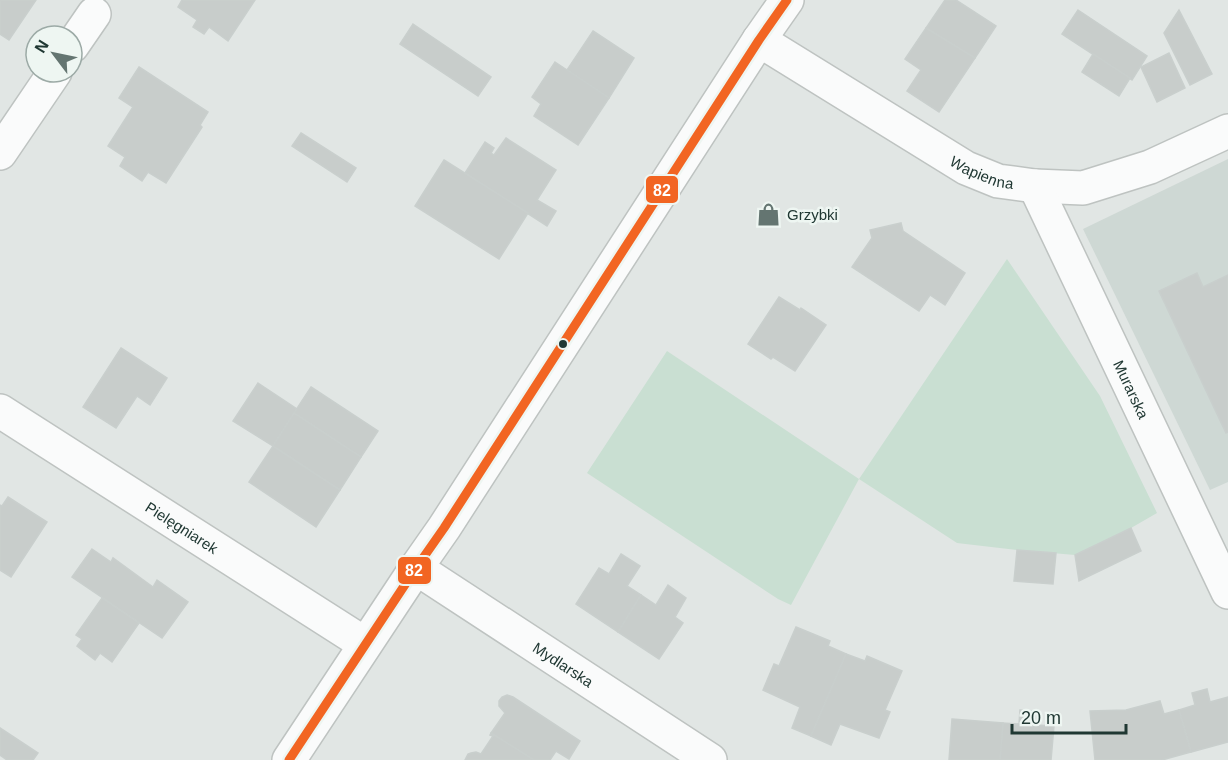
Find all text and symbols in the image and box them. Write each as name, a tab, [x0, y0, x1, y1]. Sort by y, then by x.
north arrow	[24, 24, 84, 84]
text: N	[31, 37, 52, 56]
street label: Wapienna	[947, 152, 1015, 192]
line badge: 82	[645, 175, 679, 204]
text: 82	[653, 182, 671, 199]
shop icon: Grzybki	[756, 201, 782, 227]
place label: Grzybki	[787, 206, 838, 223]
unlabelled marker	[557, 338, 569, 350]
street label: Murarska	[1110, 357, 1153, 422]
street label: Pielęgniarek	[143, 498, 222, 557]
line badge: 82	[397, 556, 432, 585]
text: 82	[405, 562, 423, 579]
street label: Mydlarska	[530, 638, 597, 690]
scale bar	[1012, 697, 1126, 735]
text: 20 m	[1021, 708, 1061, 728]

